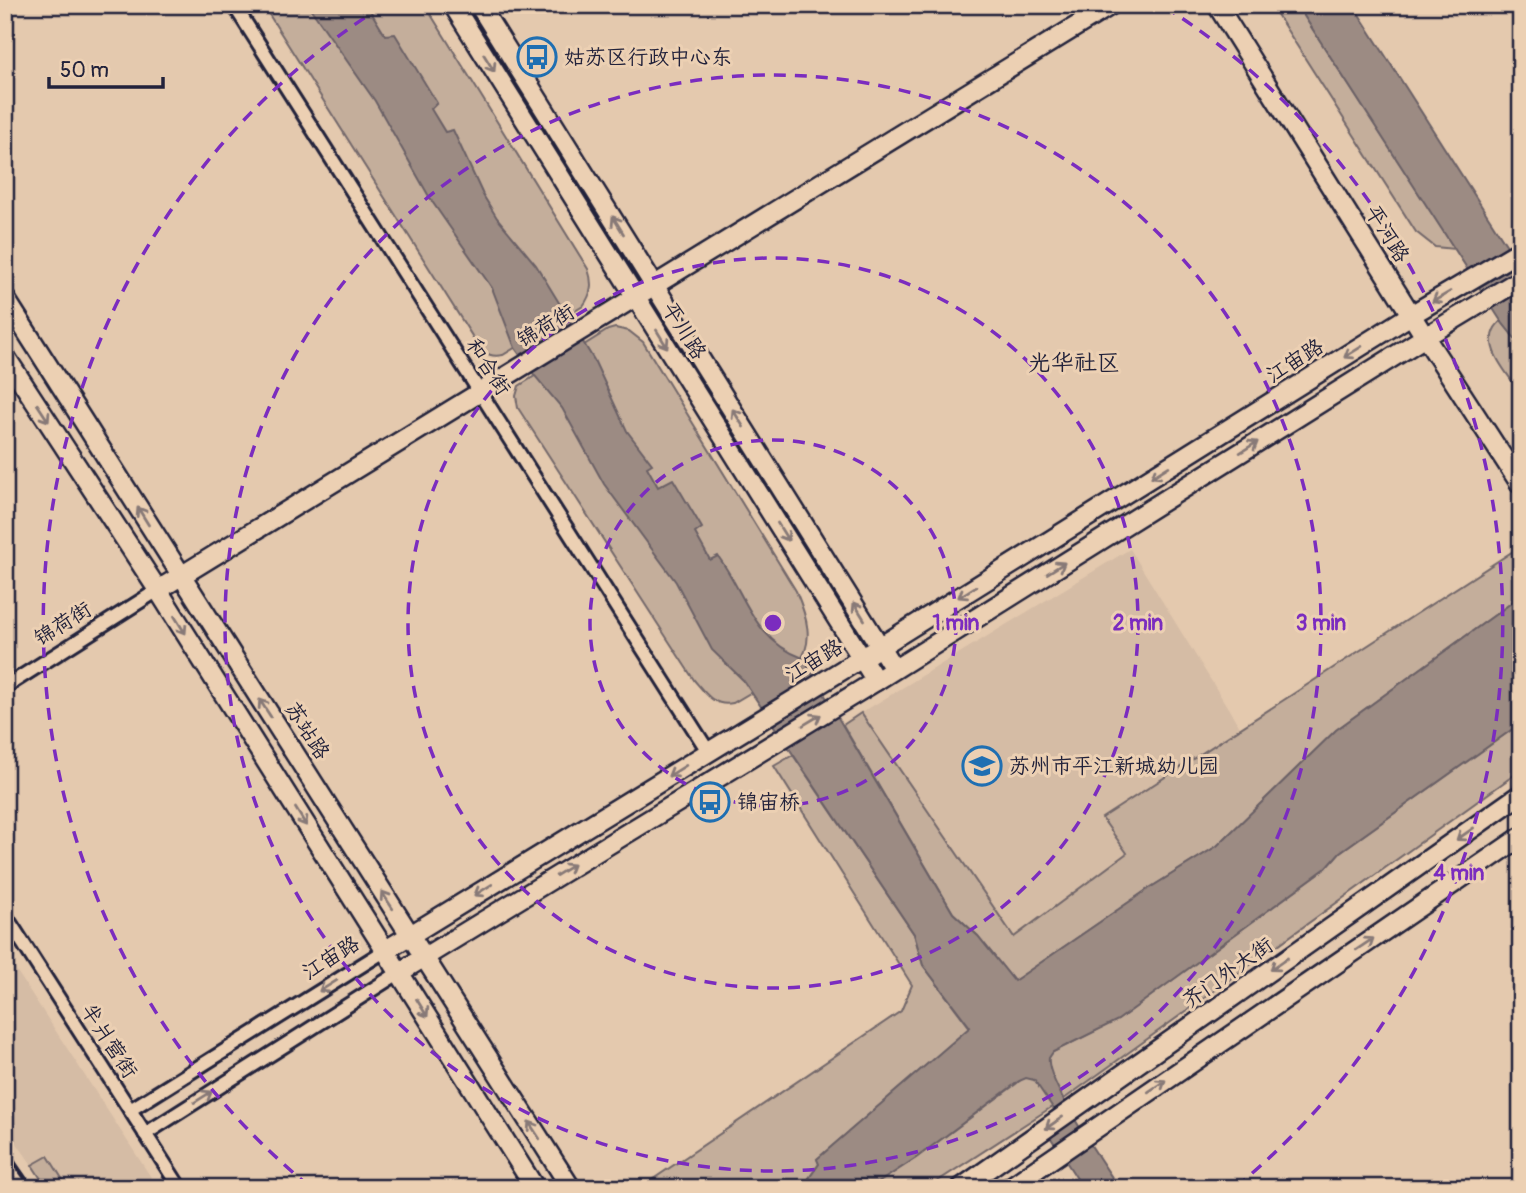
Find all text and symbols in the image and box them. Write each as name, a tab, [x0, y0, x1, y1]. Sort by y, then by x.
bus stop icon: 姑苏区行政中心东	[516, 36, 558, 78]
place label: 姑苏区行政中心东	[564, 44, 732, 71]
scale bar	[49, 46, 163, 90]
one-way arrow	[482, 53, 497, 72]
text: 50 m	[60, 57, 109, 84]
street label: 平河路	[1359, 200, 1415, 268]
one-way arrow	[610, 216, 624, 236]
one-way arrow	[1432, 291, 1452, 305]
street label: 平川路	[656, 297, 712, 365]
street label: 锦荷街	[512, 298, 580, 354]
one-way arrow	[656, 328, 670, 348]
street label: 和合街	[460, 333, 516, 401]
street label: 江宙路	[1261, 333, 1329, 389]
one-way arrow	[1344, 344, 1363, 359]
district label: 光华社区	[1028, 348, 1120, 377]
one-way arrow	[36, 403, 50, 423]
one-way arrow	[731, 409, 745, 429]
one-way arrow	[1238, 440, 1258, 454]
one-way arrow	[1151, 465, 1170, 480]
one-way arrow	[135, 507, 150, 526]
one-way arrow	[777, 521, 791, 541]
one-way arrow	[1046, 561, 1065, 576]
one-way arrow	[958, 585, 977, 600]
street label: 锦荷街	[29, 596, 97, 652]
one-way arrow	[851, 602, 865, 622]
text: 1 min	[933, 610, 980, 637]
text: 2 min	[1113, 610, 1163, 637]
text: 3 min	[1296, 610, 1346, 637]
centre of rings	[761, 611, 785, 635]
one-way arrow	[173, 614, 187, 634]
street label: 江宙路	[780, 633, 848, 689]
street label: 苏站路	[279, 697, 335, 765]
one-way arrow	[257, 698, 271, 718]
one-way arrow	[801, 712, 821, 726]
school or university icon: 苏州市平江新城幼儿园	[961, 745, 1003, 787]
place label: 苏州市平江新城幼儿园	[1009, 753, 1219, 780]
one-way arrow	[668, 763, 687, 778]
bus stop icon: 锦宙桥	[689, 781, 731, 823]
place label: 锦宙桥	[737, 789, 800, 816]
one-way arrow	[294, 807, 309, 826]
one-way arrow	[1456, 827, 1475, 841]
text: 4 min	[1434, 860, 1485, 887]
one-way arrow	[555, 863, 575, 877]
one-way arrow	[474, 884, 494, 898]
one-way arrow	[380, 890, 394, 910]
street label: 江宙路	[297, 930, 365, 986]
street label: 齐门外大街	[1177, 932, 1279, 1014]
one-way arrow	[1355, 937, 1374, 951]
one-way arrow	[1270, 957, 1289, 972]
one-way arrow	[318, 980, 338, 994]
street label: 半爿营街	[75, 998, 143, 1084]
one-way arrow	[415, 998, 430, 1017]
one-way arrow	[1147, 1079, 1166, 1093]
one-way arrow	[192, 1089, 212, 1103]
one-way arrow	[1045, 1116, 1064, 1130]
one-way arrow	[527, 1121, 541, 1141]

